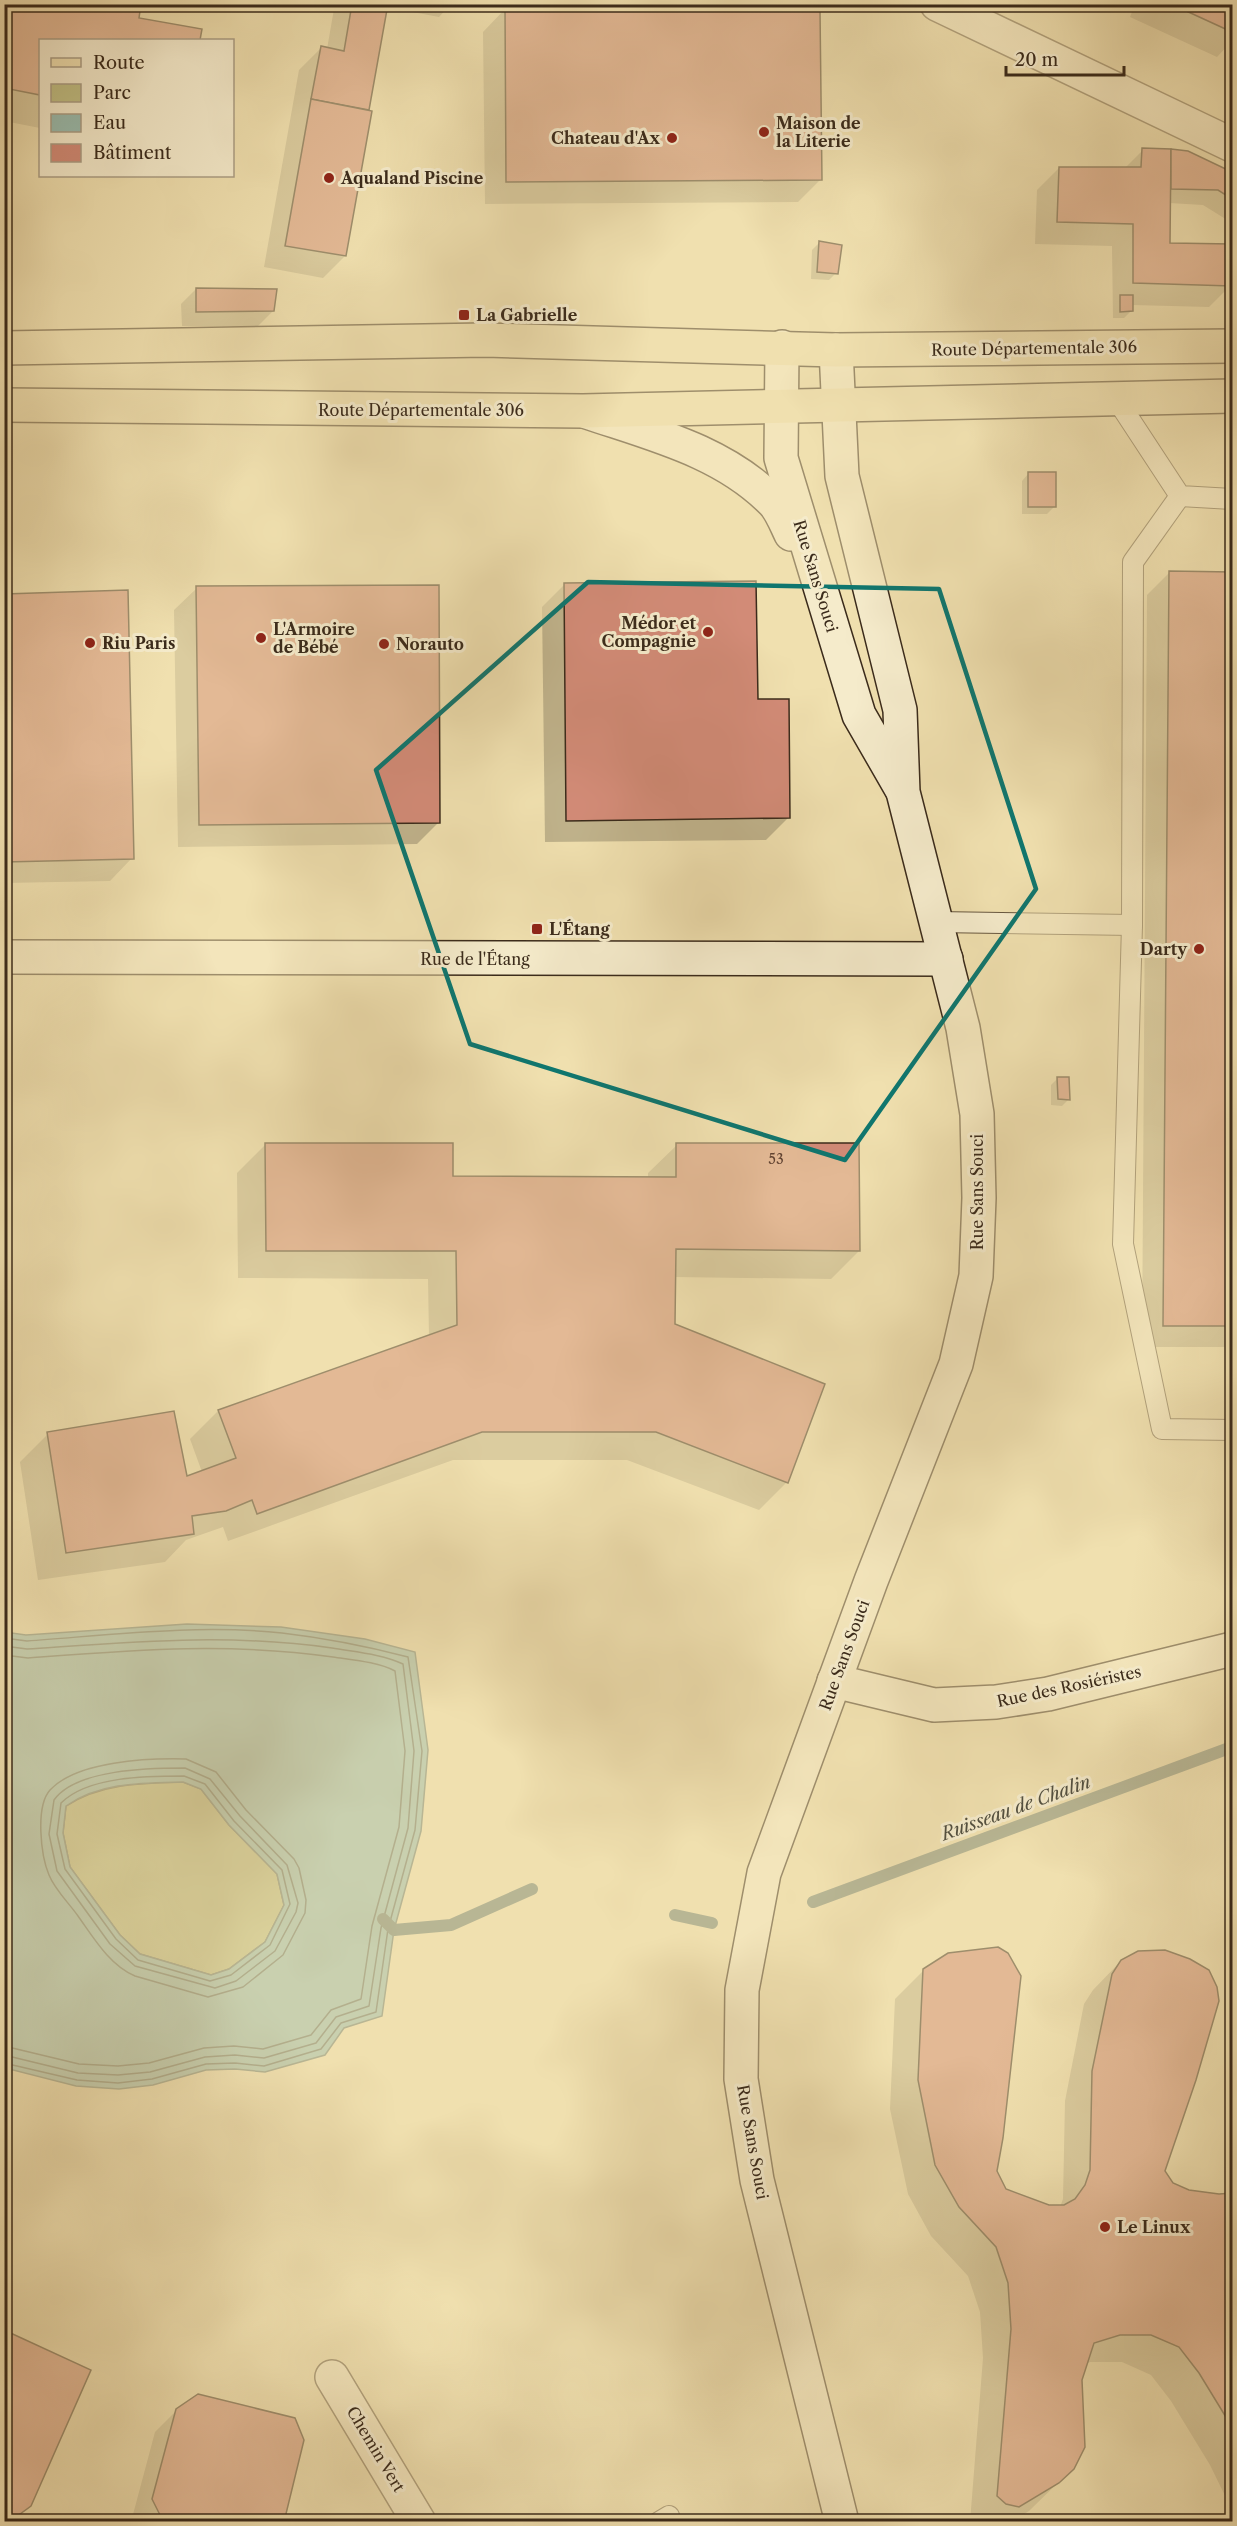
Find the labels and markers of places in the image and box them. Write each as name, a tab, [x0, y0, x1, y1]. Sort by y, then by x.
place label: Maison de la Literie	[776, 113, 861, 151]
marker: Maison de la Literie	[757, 125, 771, 139]
place label: Chateau d'Ax	[551, 128, 661, 148]
marker: Chateau d'Ax	[665, 131, 679, 145]
place label: Aqualand Piscine	[340, 168, 484, 188]
marker: Aqualand Piscine	[322, 171, 336, 185]
place label: La Gabrielle	[476, 305, 578, 325]
marker: La Gabrielle	[457, 308, 471, 322]
place label: Médor et Compagnie	[602, 613, 697, 651]
place label: L'Armoire de Bébé	[273, 619, 355, 657]
marker: Médor et Compagnie	[701, 625, 715, 639]
marker: L'Armoire de Bébé	[254, 631, 268, 645]
place label: Riu Paris	[102, 633, 176, 653]
place label: Norauto	[396, 634, 464, 654]
marker: Riu Paris	[83, 636, 97, 650]
marker: Norauto	[377, 637, 391, 651]
place label: L'Étang	[549, 919, 611, 939]
marker: L'Étang	[530, 922, 544, 936]
place label: Darty	[1140, 939, 1188, 959]
marker: Darty	[1192, 942, 1206, 956]
place label: Le Linux	[1117, 2217, 1191, 2237]
marker: Le Linux	[1098, 2220, 1112, 2234]

